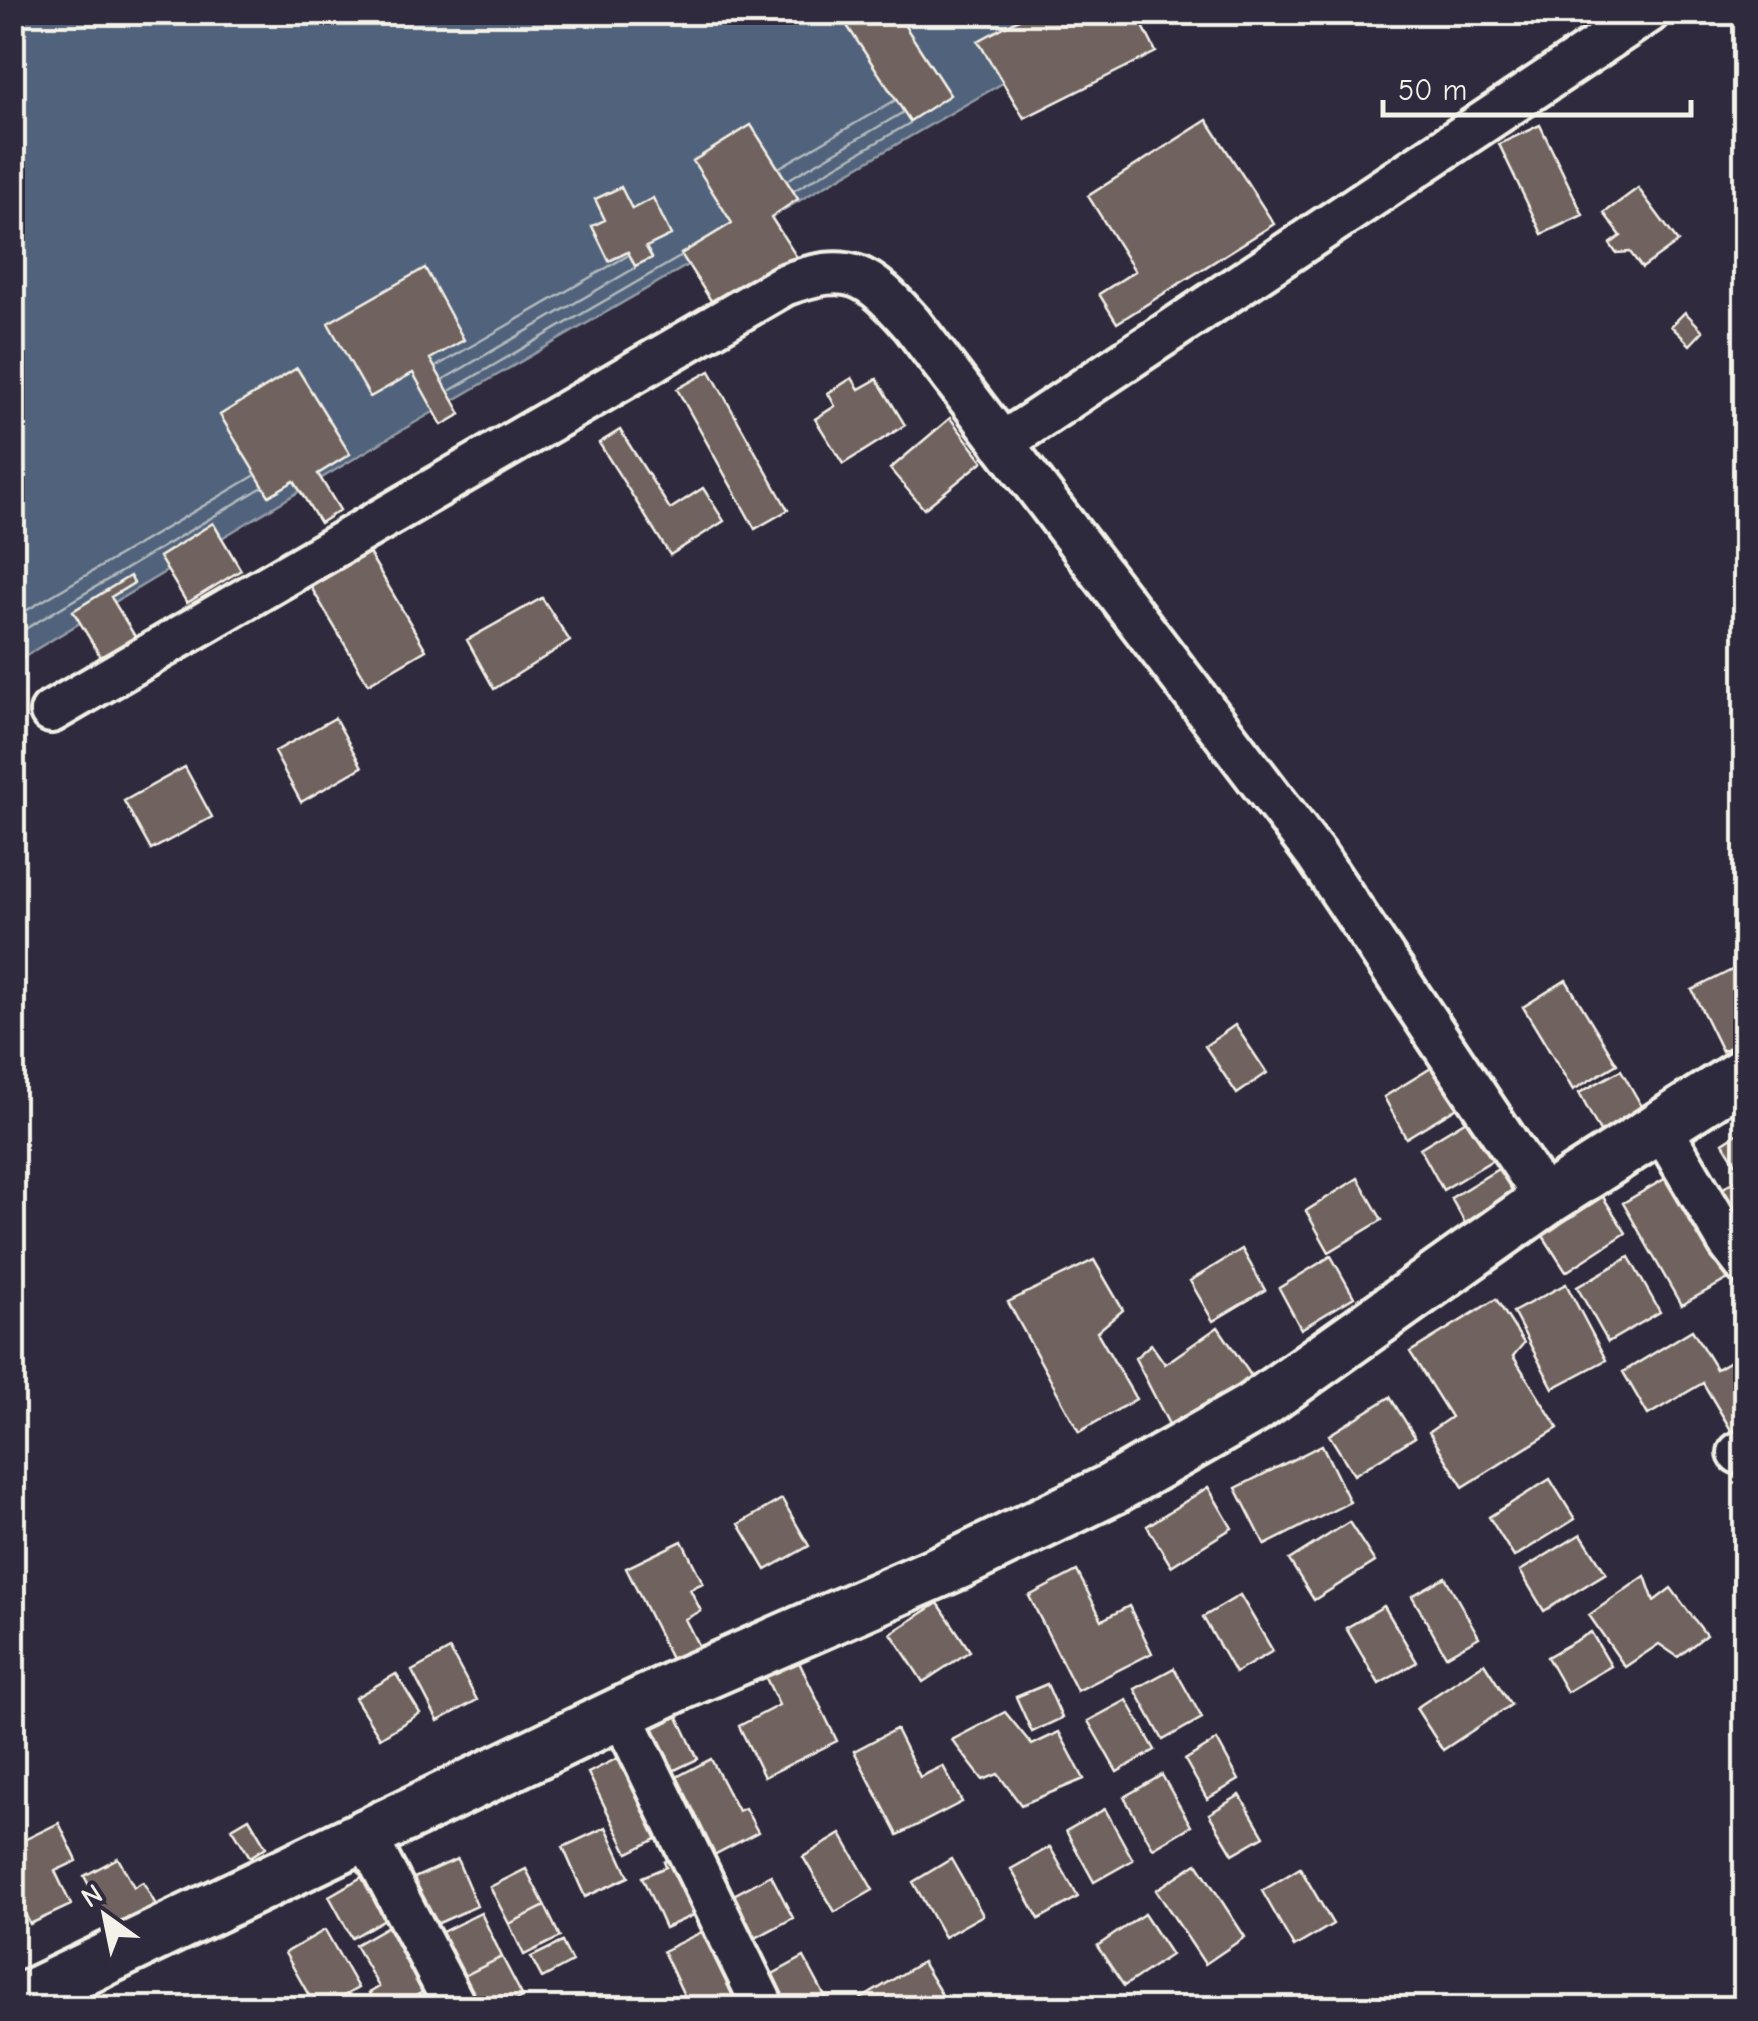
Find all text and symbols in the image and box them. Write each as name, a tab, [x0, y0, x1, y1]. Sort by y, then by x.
scale bar	[1383, 55, 1690, 117]
text: 50 m	[1398, 73, 1467, 108]
north arrow	[55, 1866, 155, 1966]
text: N	[76, 1877, 108, 1914]

